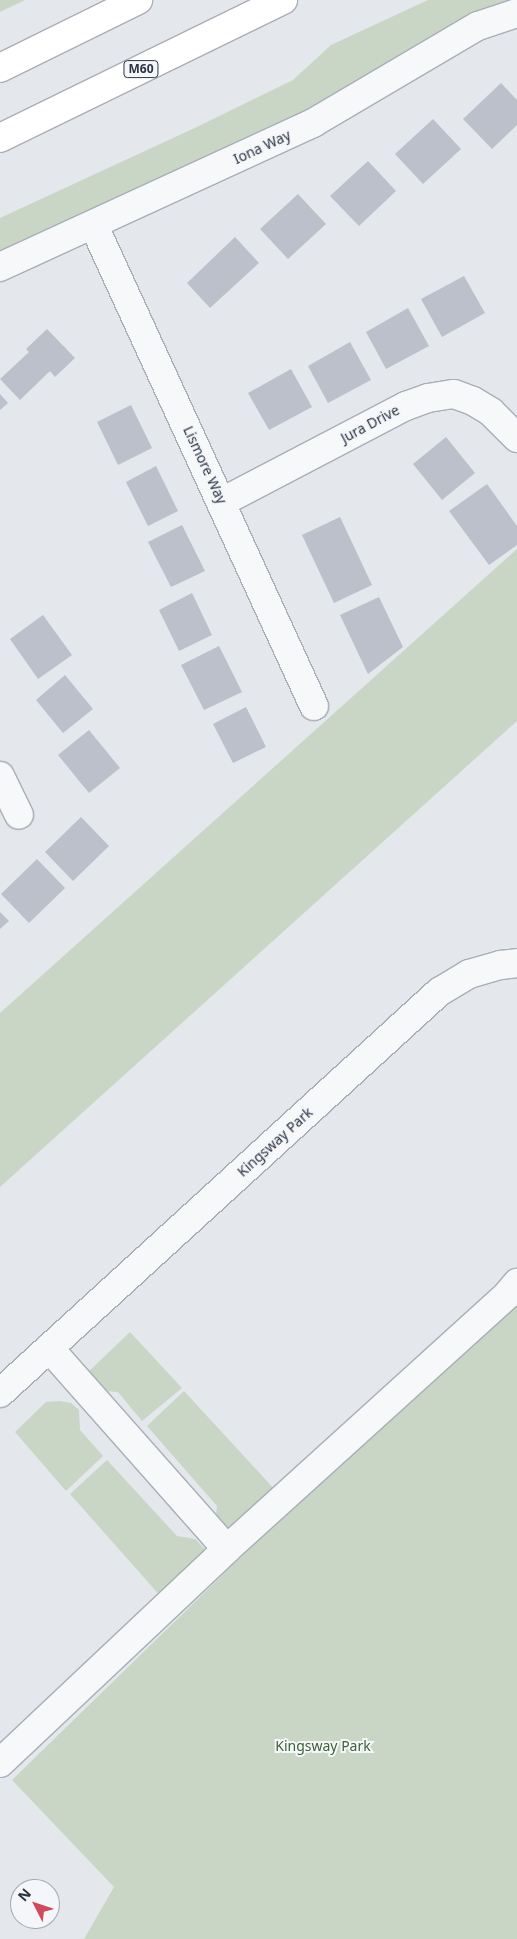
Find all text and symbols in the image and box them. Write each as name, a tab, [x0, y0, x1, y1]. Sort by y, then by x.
road number: M60	[122, 60, 160, 78]
street label: Iona Way	[231, 126, 293, 168]
street label: Jura Drive	[338, 402, 402, 446]
street label: Lismore Way	[180, 423, 230, 507]
street label: Kingsway Park	[234, 1104, 316, 1180]
park label: Kingsway Park	[275, 1738, 371, 1754]
north arrow	[10, 1879, 60, 1929]
text: N	[13, 1884, 35, 1905]

